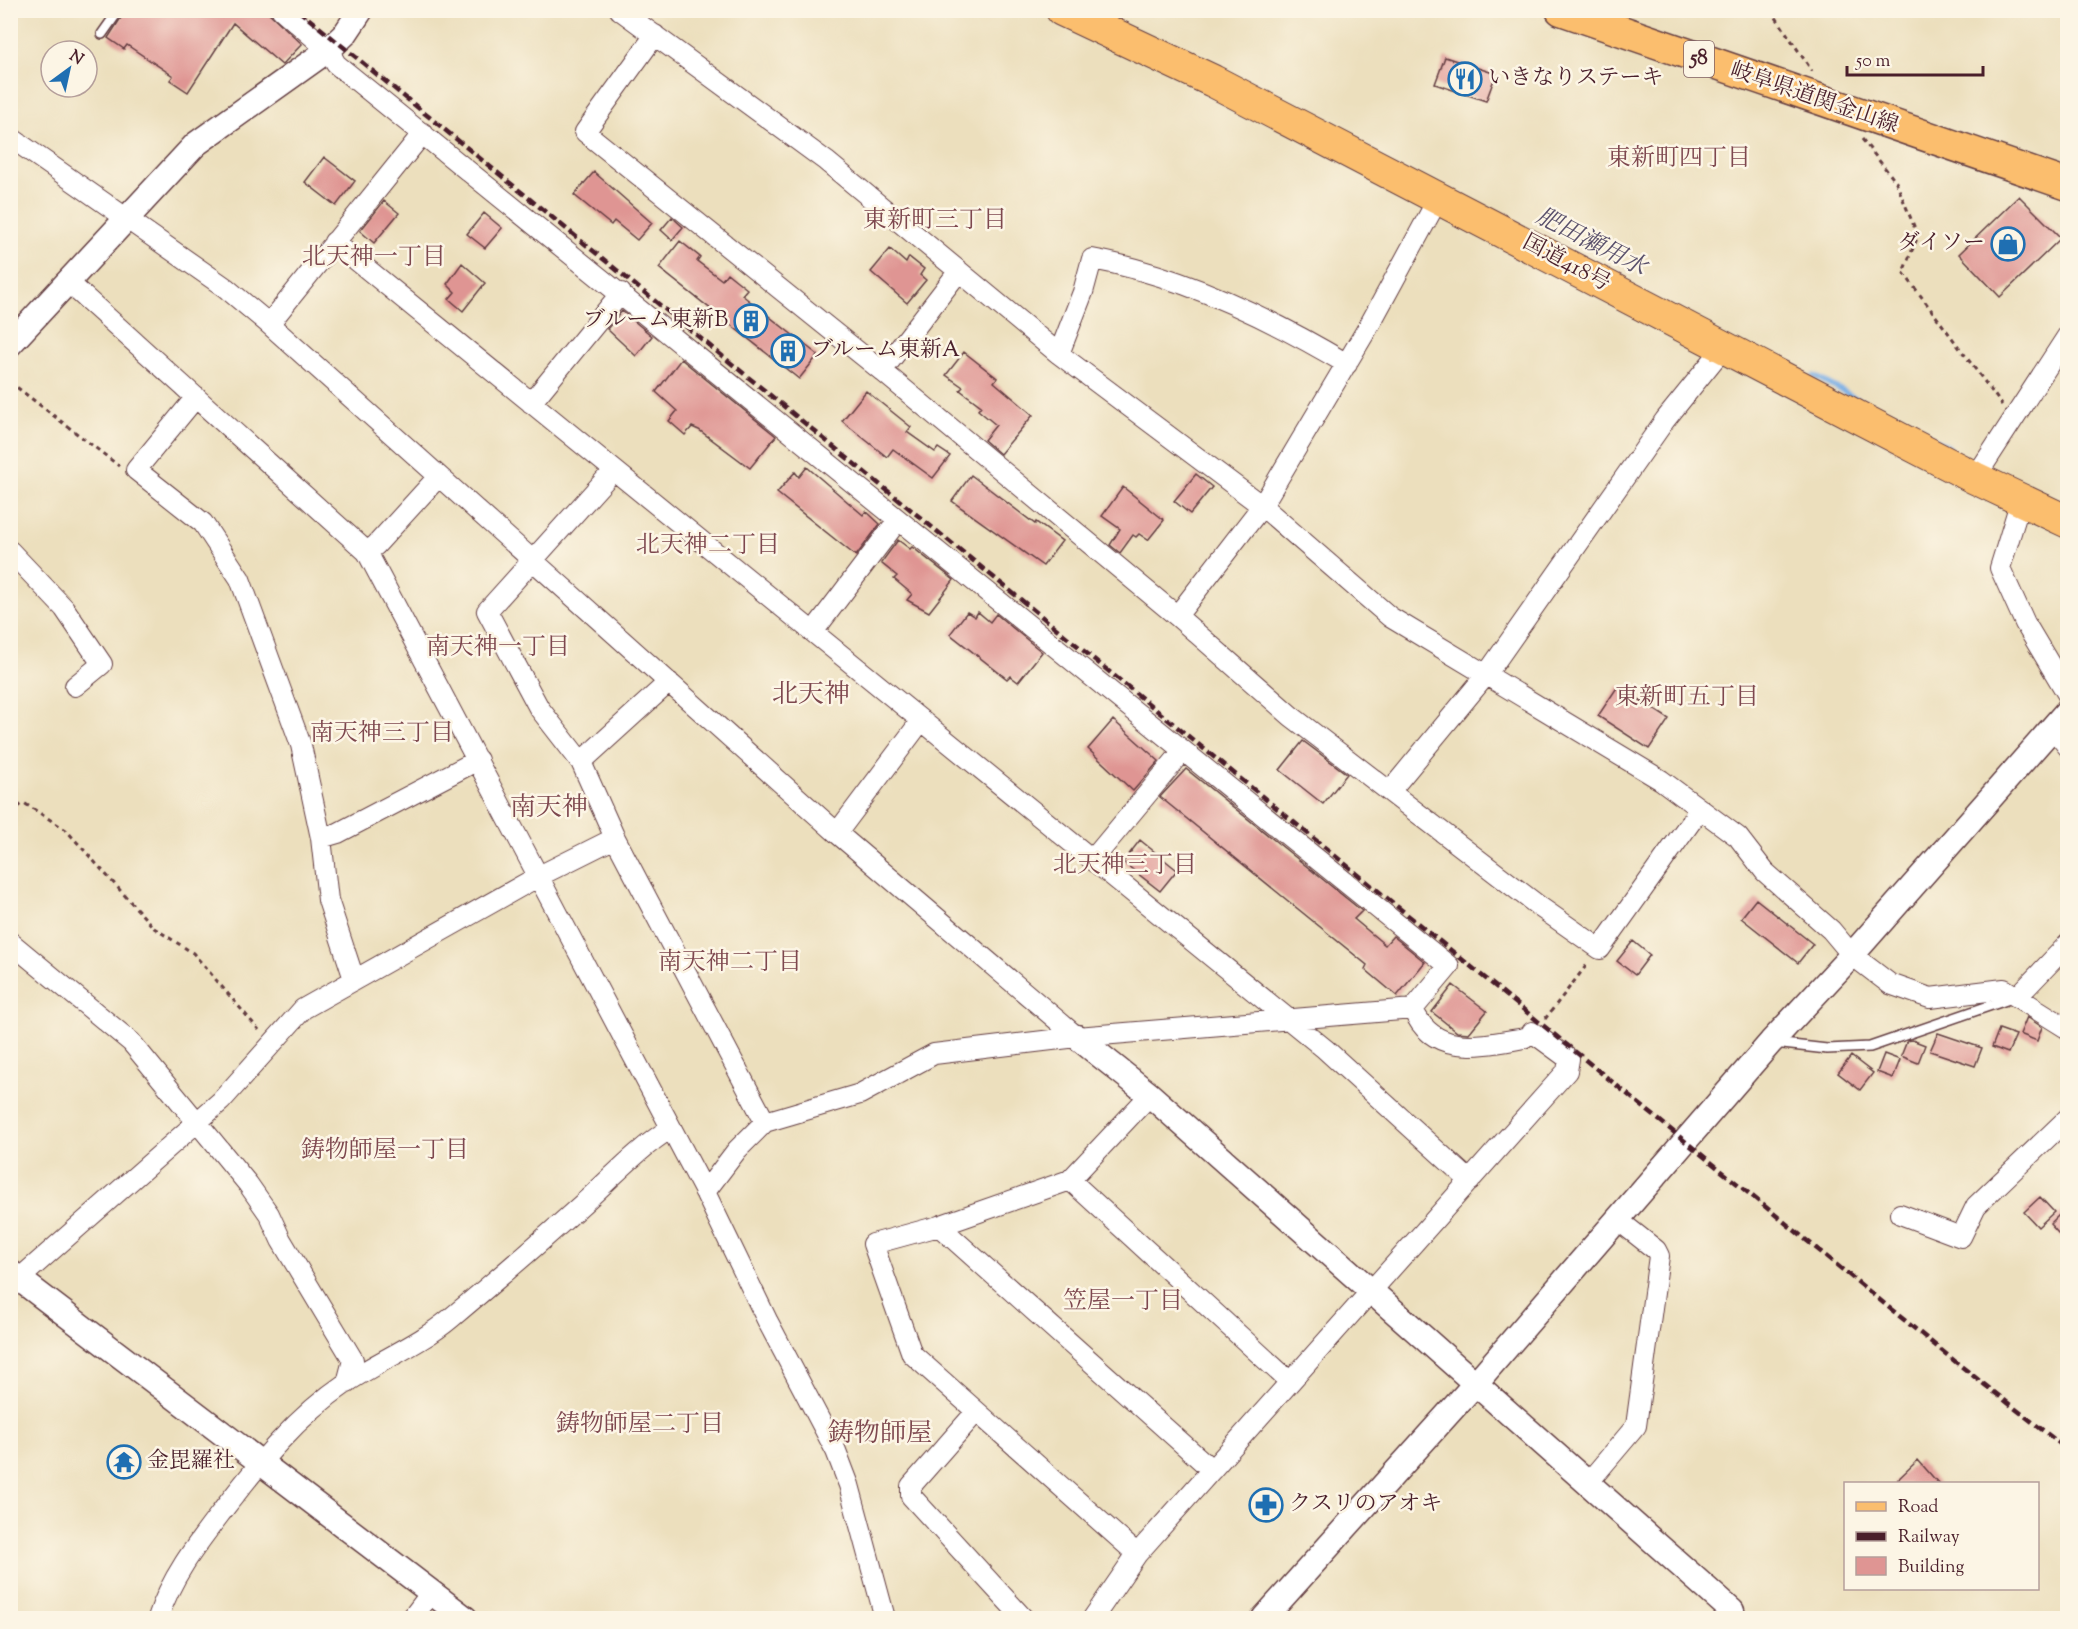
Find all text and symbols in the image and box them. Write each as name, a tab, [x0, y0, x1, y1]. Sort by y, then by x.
north arrow	[39, 39, 99, 99]
scale bar	[1847, 39, 1984, 77]
road number: 58	[1684, 41, 1714, 77]
text: N	[64, 45, 88, 72]
text: 50 m	[1855, 49, 1891, 75]
street label: 岐阜県道関金山線	[1726, 55, 1902, 143]
restaurant icon: いきなりステーキ	[1447, 61, 1483, 97]
place label: いきなりステーキ	[1488, 63, 1664, 95]
district label: 東新町四丁目	[1607, 142, 1751, 176]
water label: 肥田瀬用水	[1530, 201, 1654, 286]
district label: 東新町三丁目	[863, 204, 1007, 238]
shop icon: ダイソー	[1990, 226, 2026, 262]
street label: 国道418号	[1516, 227, 1616, 301]
place label: ダイソー	[1897, 228, 1985, 260]
district label: 北天神一丁目	[302, 241, 446, 275]
building icon: ブルーム東新B	[733, 303, 769, 339]
place label: ブルーム東新B	[583, 305, 728, 337]
building icon: ブルーム東新A	[770, 333, 806, 369]
place label: ブルーム東新A	[811, 335, 960, 367]
district label: 北天神二丁目	[636, 529, 780, 563]
district label: 南天神一丁目	[426, 631, 570, 665]
district label: 北天神	[772, 677, 850, 714]
district label: 東新町五丁目	[1615, 681, 1759, 715]
district label: 南天神三丁目	[310, 717, 454, 751]
district label: 南天神	[510, 790, 588, 827]
district label: 北天神三丁目	[1053, 849, 1197, 883]
district label: 南天神二丁目	[658, 946, 802, 980]
district label: 鋳物師屋一丁目	[301, 1134, 469, 1168]
district label: 笠屋一丁目	[1063, 1285, 1183, 1319]
district label: 鋳物師屋二丁目	[556, 1408, 724, 1442]
district label: 鋳物師屋	[828, 1416, 932, 1453]
temple icon: 金毘羅社	[106, 1444, 142, 1480]
place label: 金毘羅社	[147, 1446, 235, 1478]
legend	[1844, 1482, 2039, 1590]
pharmacy icon: クスリのアオキ	[1248, 1487, 1284, 1523]
place label: クスリのアオキ	[1289, 1489, 1443, 1521]
text: Road	[1898, 1495, 1938, 1521]
text: Railway	[1898, 1525, 1960, 1551]
text: Building	[1898, 1555, 1964, 1581]

